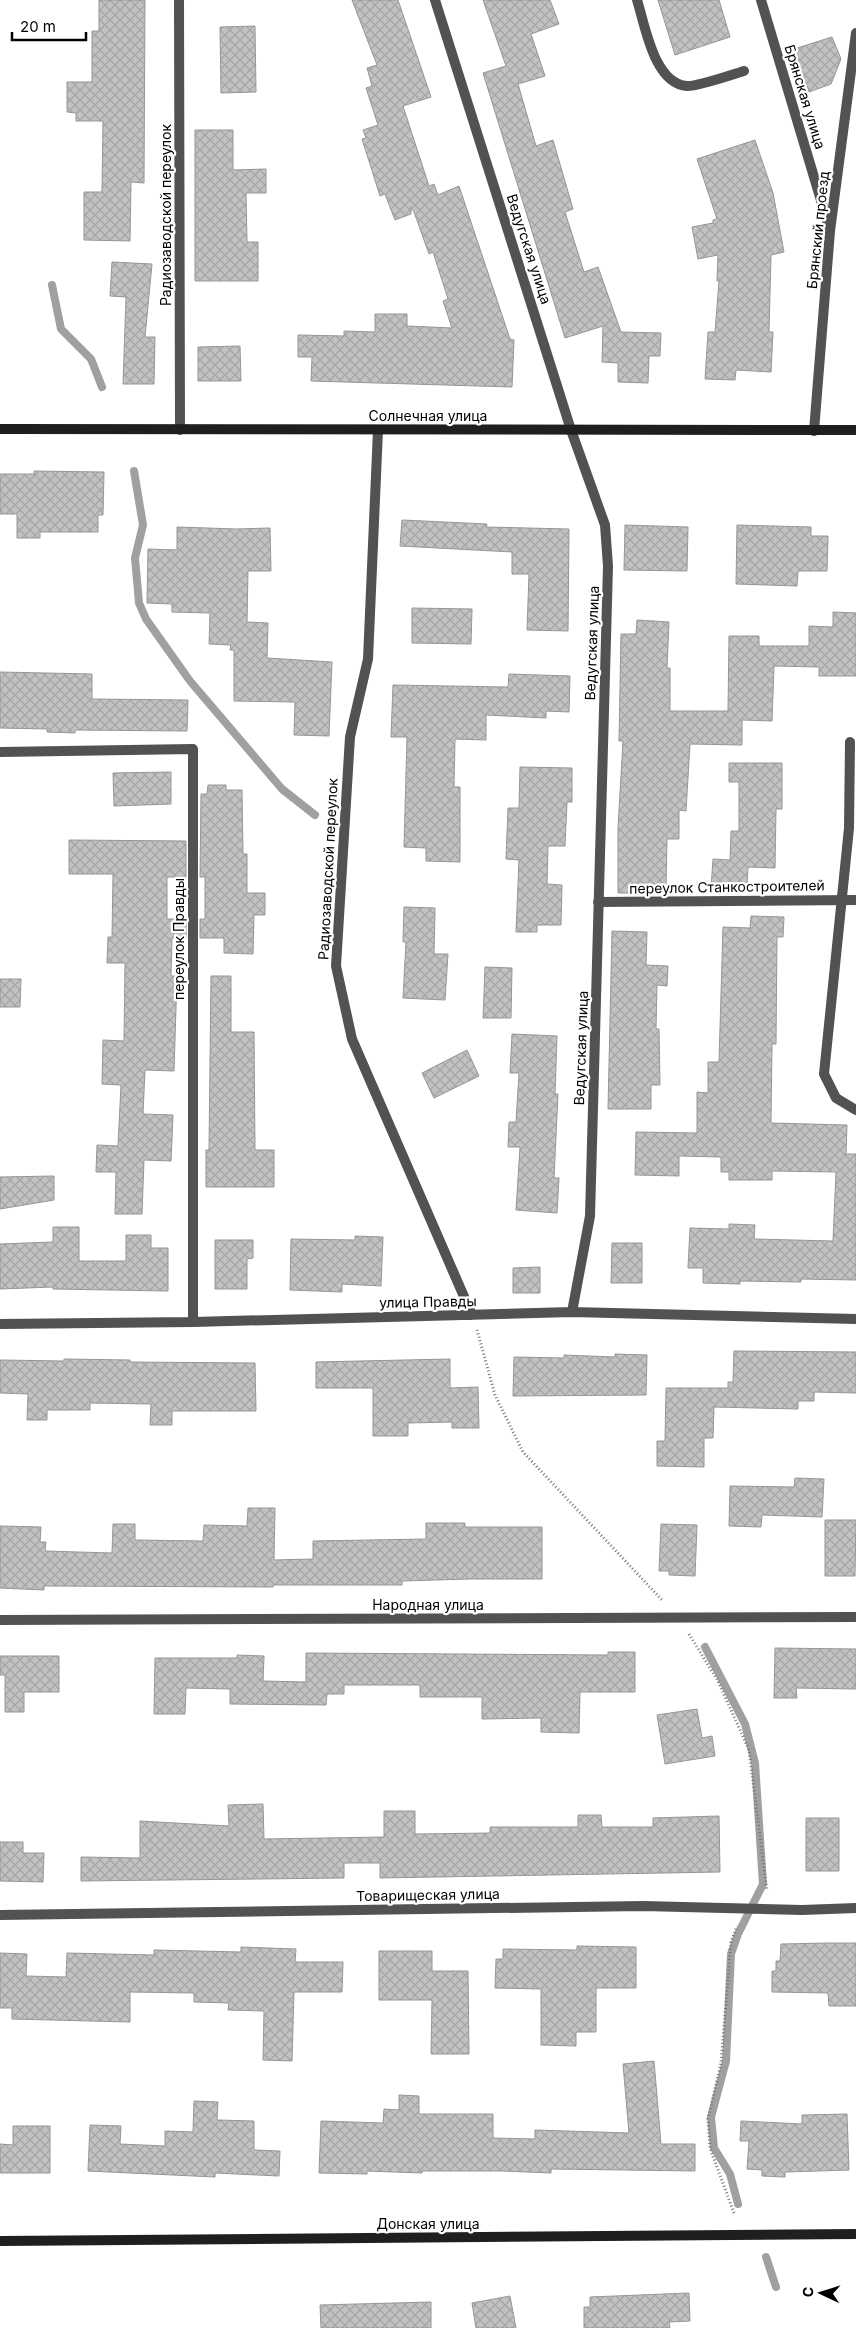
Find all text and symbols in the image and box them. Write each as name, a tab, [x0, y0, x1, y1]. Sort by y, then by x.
scale bar	[12, 10, 86, 42]
text: 20 m	[20, 17, 56, 36]
street label: Брянская улица	[781, 42, 829, 151]
street label: Радиозаводской переулок	[157, 124, 174, 306]
street label: Брянский проезд	[803, 170, 832, 290]
street label: Ведугская улица	[504, 192, 555, 306]
street label: Солнечная улица	[369, 407, 487, 424]
street label: Ведугская улица	[581, 585, 602, 701]
street label: Радиозаводской переулок	[314, 777, 341, 960]
street label: переулок Станкостроителей	[629, 876, 825, 897]
street label: переулок Правды	[170, 878, 187, 1000]
street label: Ведугская улица	[570, 990, 591, 1106]
street label: улица Правды	[379, 1292, 477, 1311]
street label: Народная улица	[372, 1596, 484, 1613]
street label: Товарищеская улица	[356, 1885, 500, 1904]
street label: Донская улица	[376, 2215, 480, 2232]
north arrow	[796, 2268, 846, 2318]
text: С	[799, 2286, 816, 2298]

